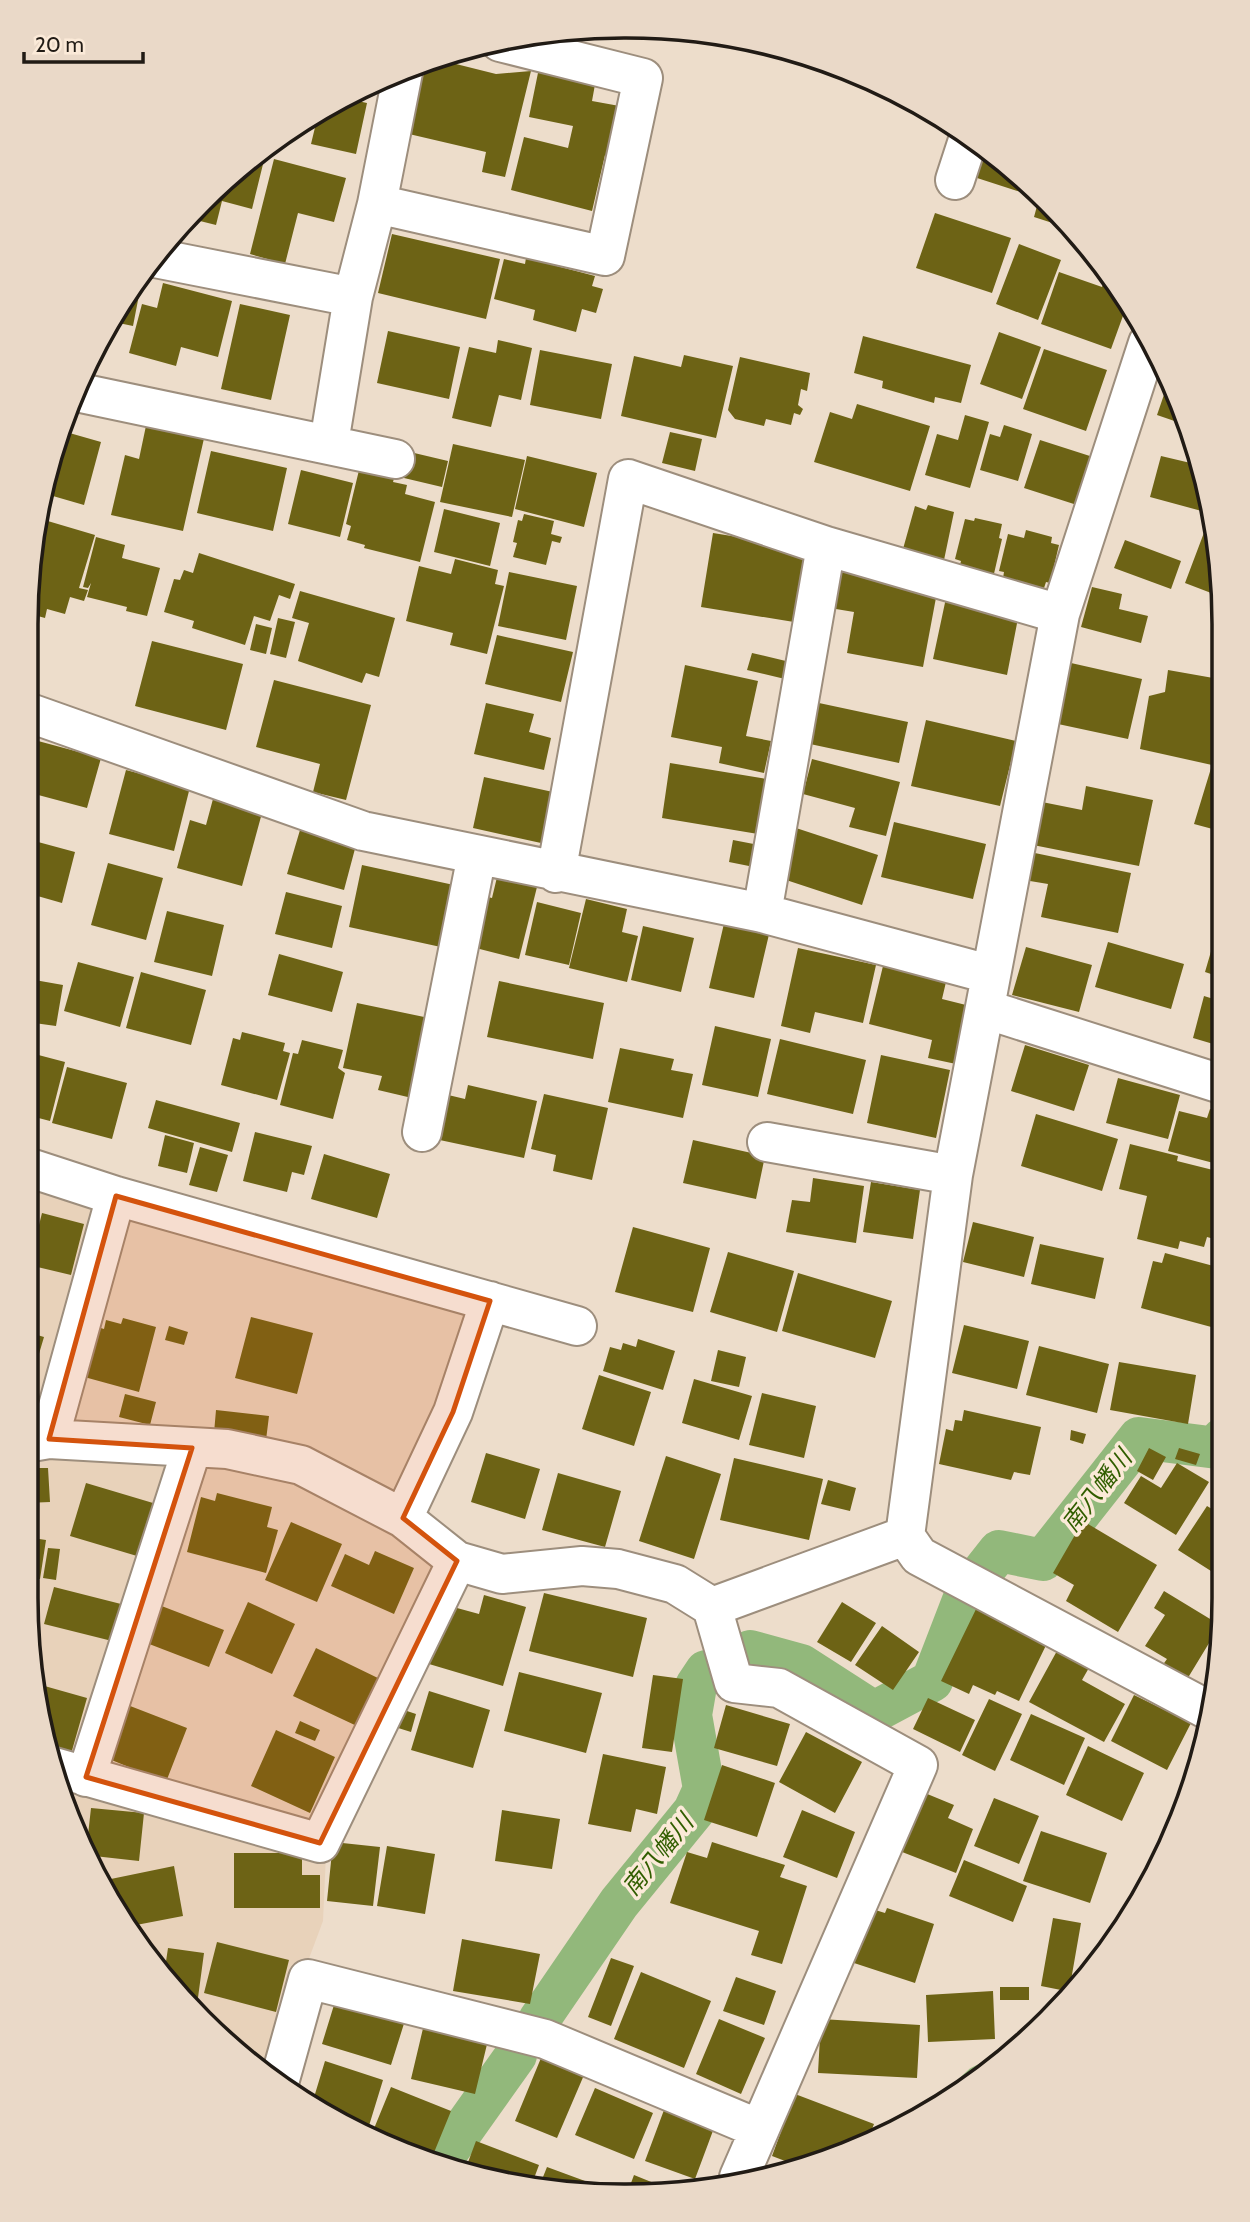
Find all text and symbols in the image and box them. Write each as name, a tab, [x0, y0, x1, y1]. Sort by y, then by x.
scale bar	[24, 21, 144, 65]
text: 20 m	[35, 32, 84, 57]
water label: 南八幡川	[1056, 1442, 1139, 1537]
water label: 南八幡川	[616, 1806, 701, 1901]

